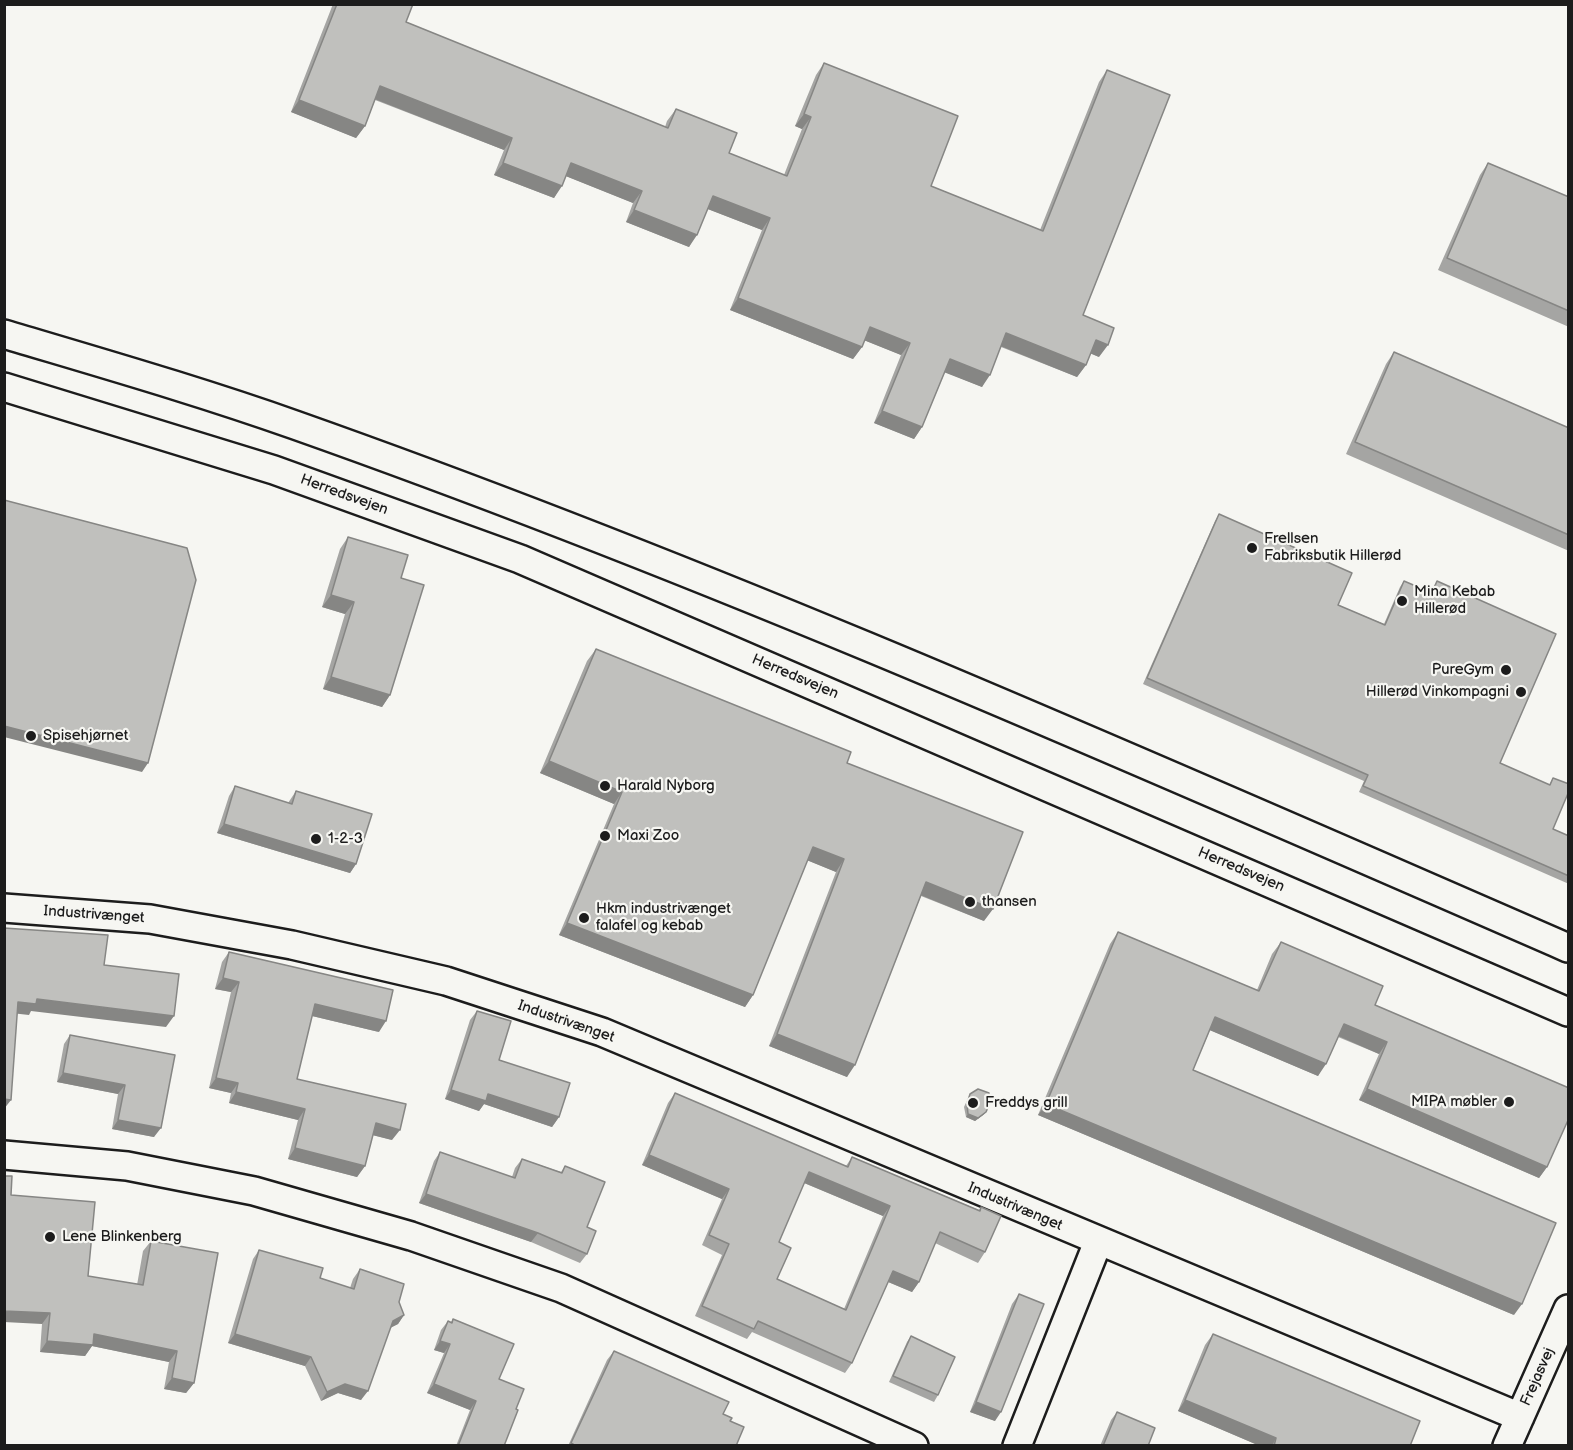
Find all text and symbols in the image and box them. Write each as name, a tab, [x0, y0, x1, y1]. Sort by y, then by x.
street label: Herredsvejen	[298, 471, 390, 519]
place label: Frellsen Fabriksbutik Hillerød	[1264, 530, 1401, 565]
marker: Frellsen Fabriksbutik Hillerød	[1245, 541, 1259, 555]
place label: Mina Kebab Hillerød	[1414, 583, 1495, 618]
marker: Mina Kebab Hillerød	[1395, 594, 1409, 608]
street label: Herredsvejen	[749, 651, 841, 703]
place label: PureGym	[1432, 661, 1494, 679]
marker: PureGym	[1499, 663, 1513, 677]
place label: Hillerød Vinkompagni	[1366, 683, 1509, 701]
marker: Hillerød Vinkompagni	[1514, 685, 1528, 699]
place label: Spisehjørnet	[43, 727, 128, 745]
marker: Spisehjørnet	[24, 729, 38, 743]
place label: Harald Nyborg	[617, 777, 715, 795]
marker: Harald Nyborg	[598, 779, 612, 793]
place label: Maxi Zoo	[617, 827, 679, 845]
marker: Maxi Zoo	[598, 829, 612, 843]
place label: 1-2-3	[328, 830, 363, 848]
marker: 1-2-3	[309, 832, 323, 846]
street label: Herredsvejen	[1195, 844, 1287, 896]
place label: thansen	[982, 893, 1037, 911]
marker: thansen	[963, 895, 977, 909]
place label: Hkm industrivænget falafel og kebab	[596, 900, 731, 935]
street label: Industrivænget	[43, 902, 145, 928]
marker: Hkm industrivænget falafel og kebab	[577, 911, 591, 925]
street label: Industrivænget	[515, 997, 617, 1047]
place label: MIPA møbler	[1411, 1093, 1497, 1111]
place label: Freddys grill	[985, 1094, 1068, 1112]
marker: MIPA møbler	[1502, 1095, 1516, 1109]
marker: Freddys grill	[966, 1096, 980, 1110]
street label: Industrivænget	[965, 1179, 1065, 1235]
place label: Lene Blinkenberg	[62, 1228, 182, 1246]
marker: Lene Blinkenberg	[43, 1230, 57, 1244]
street label: Frejasvej	[1517, 1345, 1559, 1409]

